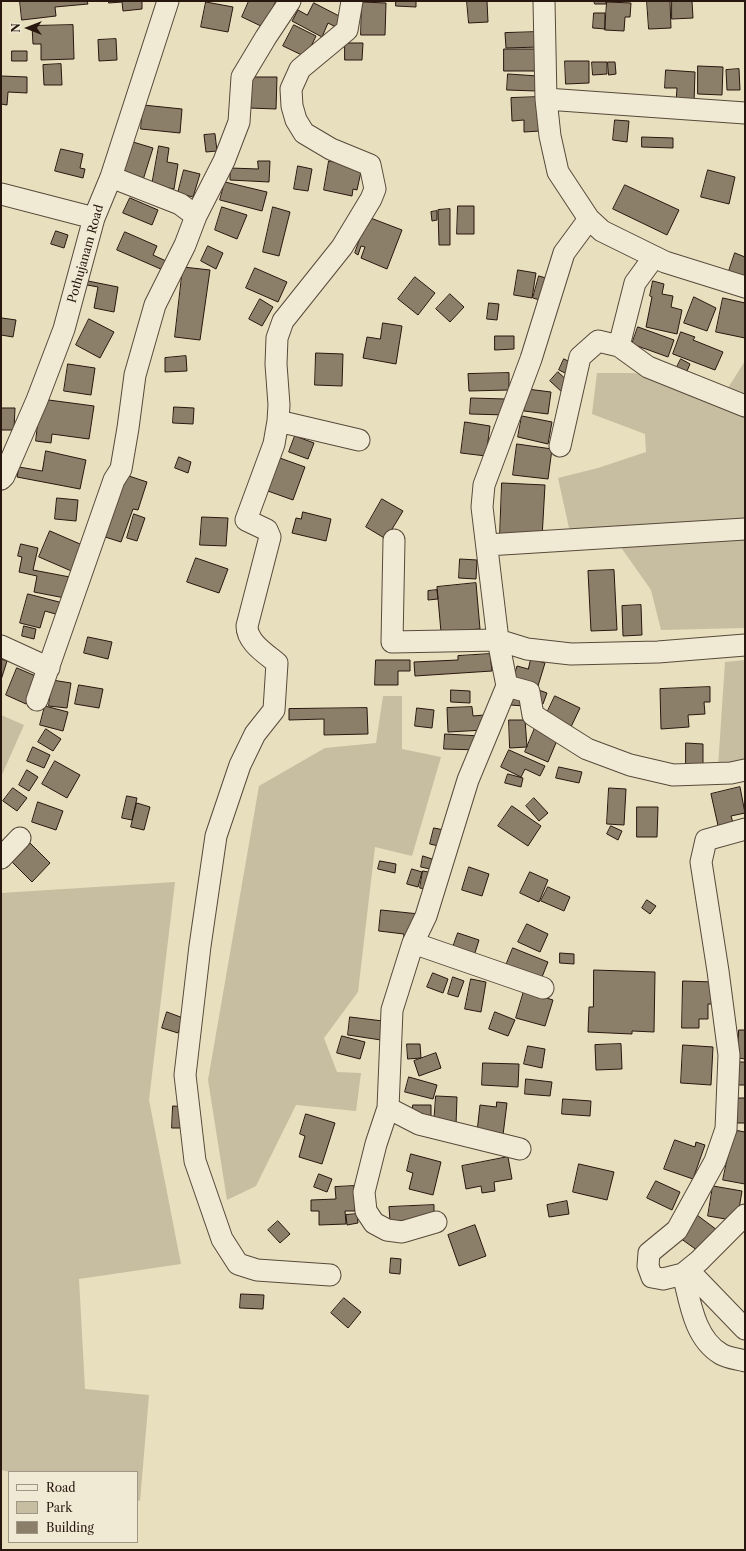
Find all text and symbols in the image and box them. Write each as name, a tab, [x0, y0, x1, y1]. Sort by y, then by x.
north arrow	[8, 8, 48, 48]
text: N	[9, 23, 23, 33]
street label: Pothujanam Road	[65, 203, 107, 305]
legend	[8, 1471, 138, 1543]
text: Road	[46, 1480, 76, 1495]
text: Park	[46, 1500, 72, 1515]
text: Building	[46, 1520, 94, 1535]

